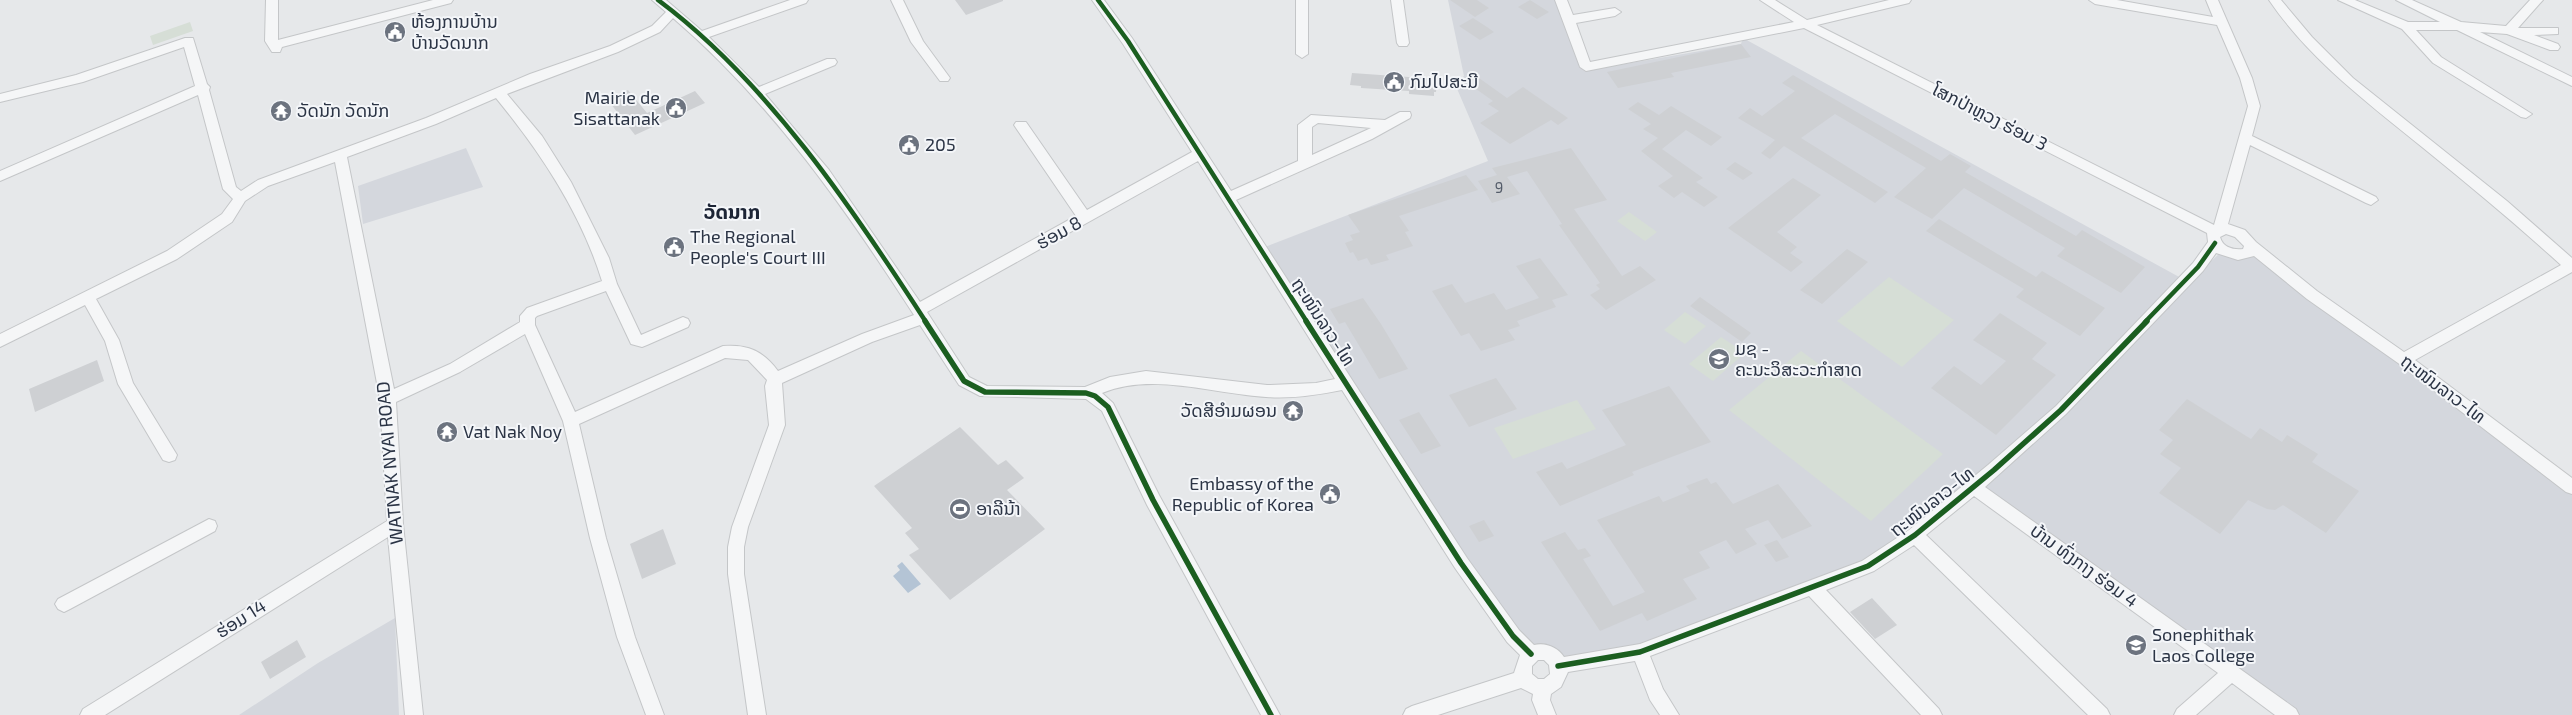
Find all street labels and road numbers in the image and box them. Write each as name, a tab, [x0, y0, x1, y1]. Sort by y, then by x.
street label: ໂສກປ່າຫຼວງ ຮ່ອມ 3	[1928, 77, 2052, 155]
street label: ຮ່ອມ 8	[1032, 211, 1085, 253]
street label: ຖະໜົນລາວ-ໄທ	[1287, 273, 1361, 370]
street label: ຖະໜົນລາວ-ໄທ	[2397, 349, 2491, 427]
street label: WATNAK NYAI ROAD	[371, 381, 407, 546]
street label: ຖະໜົນລາວ-ໄທ	[1885, 461, 1978, 541]
street label: ບ້ານ ທົ່ງກາງ ຮ່ອມ 4	[2027, 518, 2143, 612]
street label: ຮ່ອມ 14	[211, 594, 270, 642]

